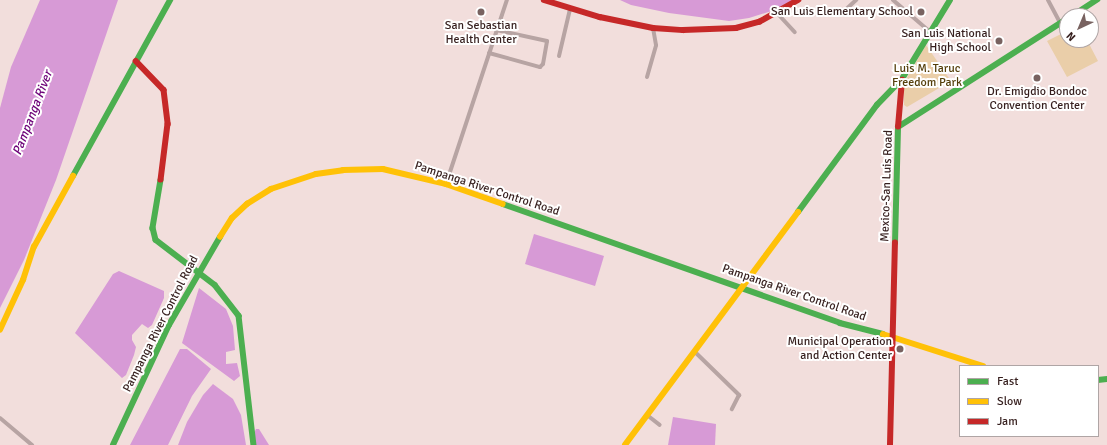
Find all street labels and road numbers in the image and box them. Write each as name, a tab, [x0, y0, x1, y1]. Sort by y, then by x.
street label: Mexico-San Luis Road	[878, 130, 896, 242]
street label: Pampanga River Control Road	[413, 159, 561, 219]
street label: Pampanga River Control Road	[120, 253, 202, 395]
street label: Pampanga River Control Road	[720, 262, 868, 324]

